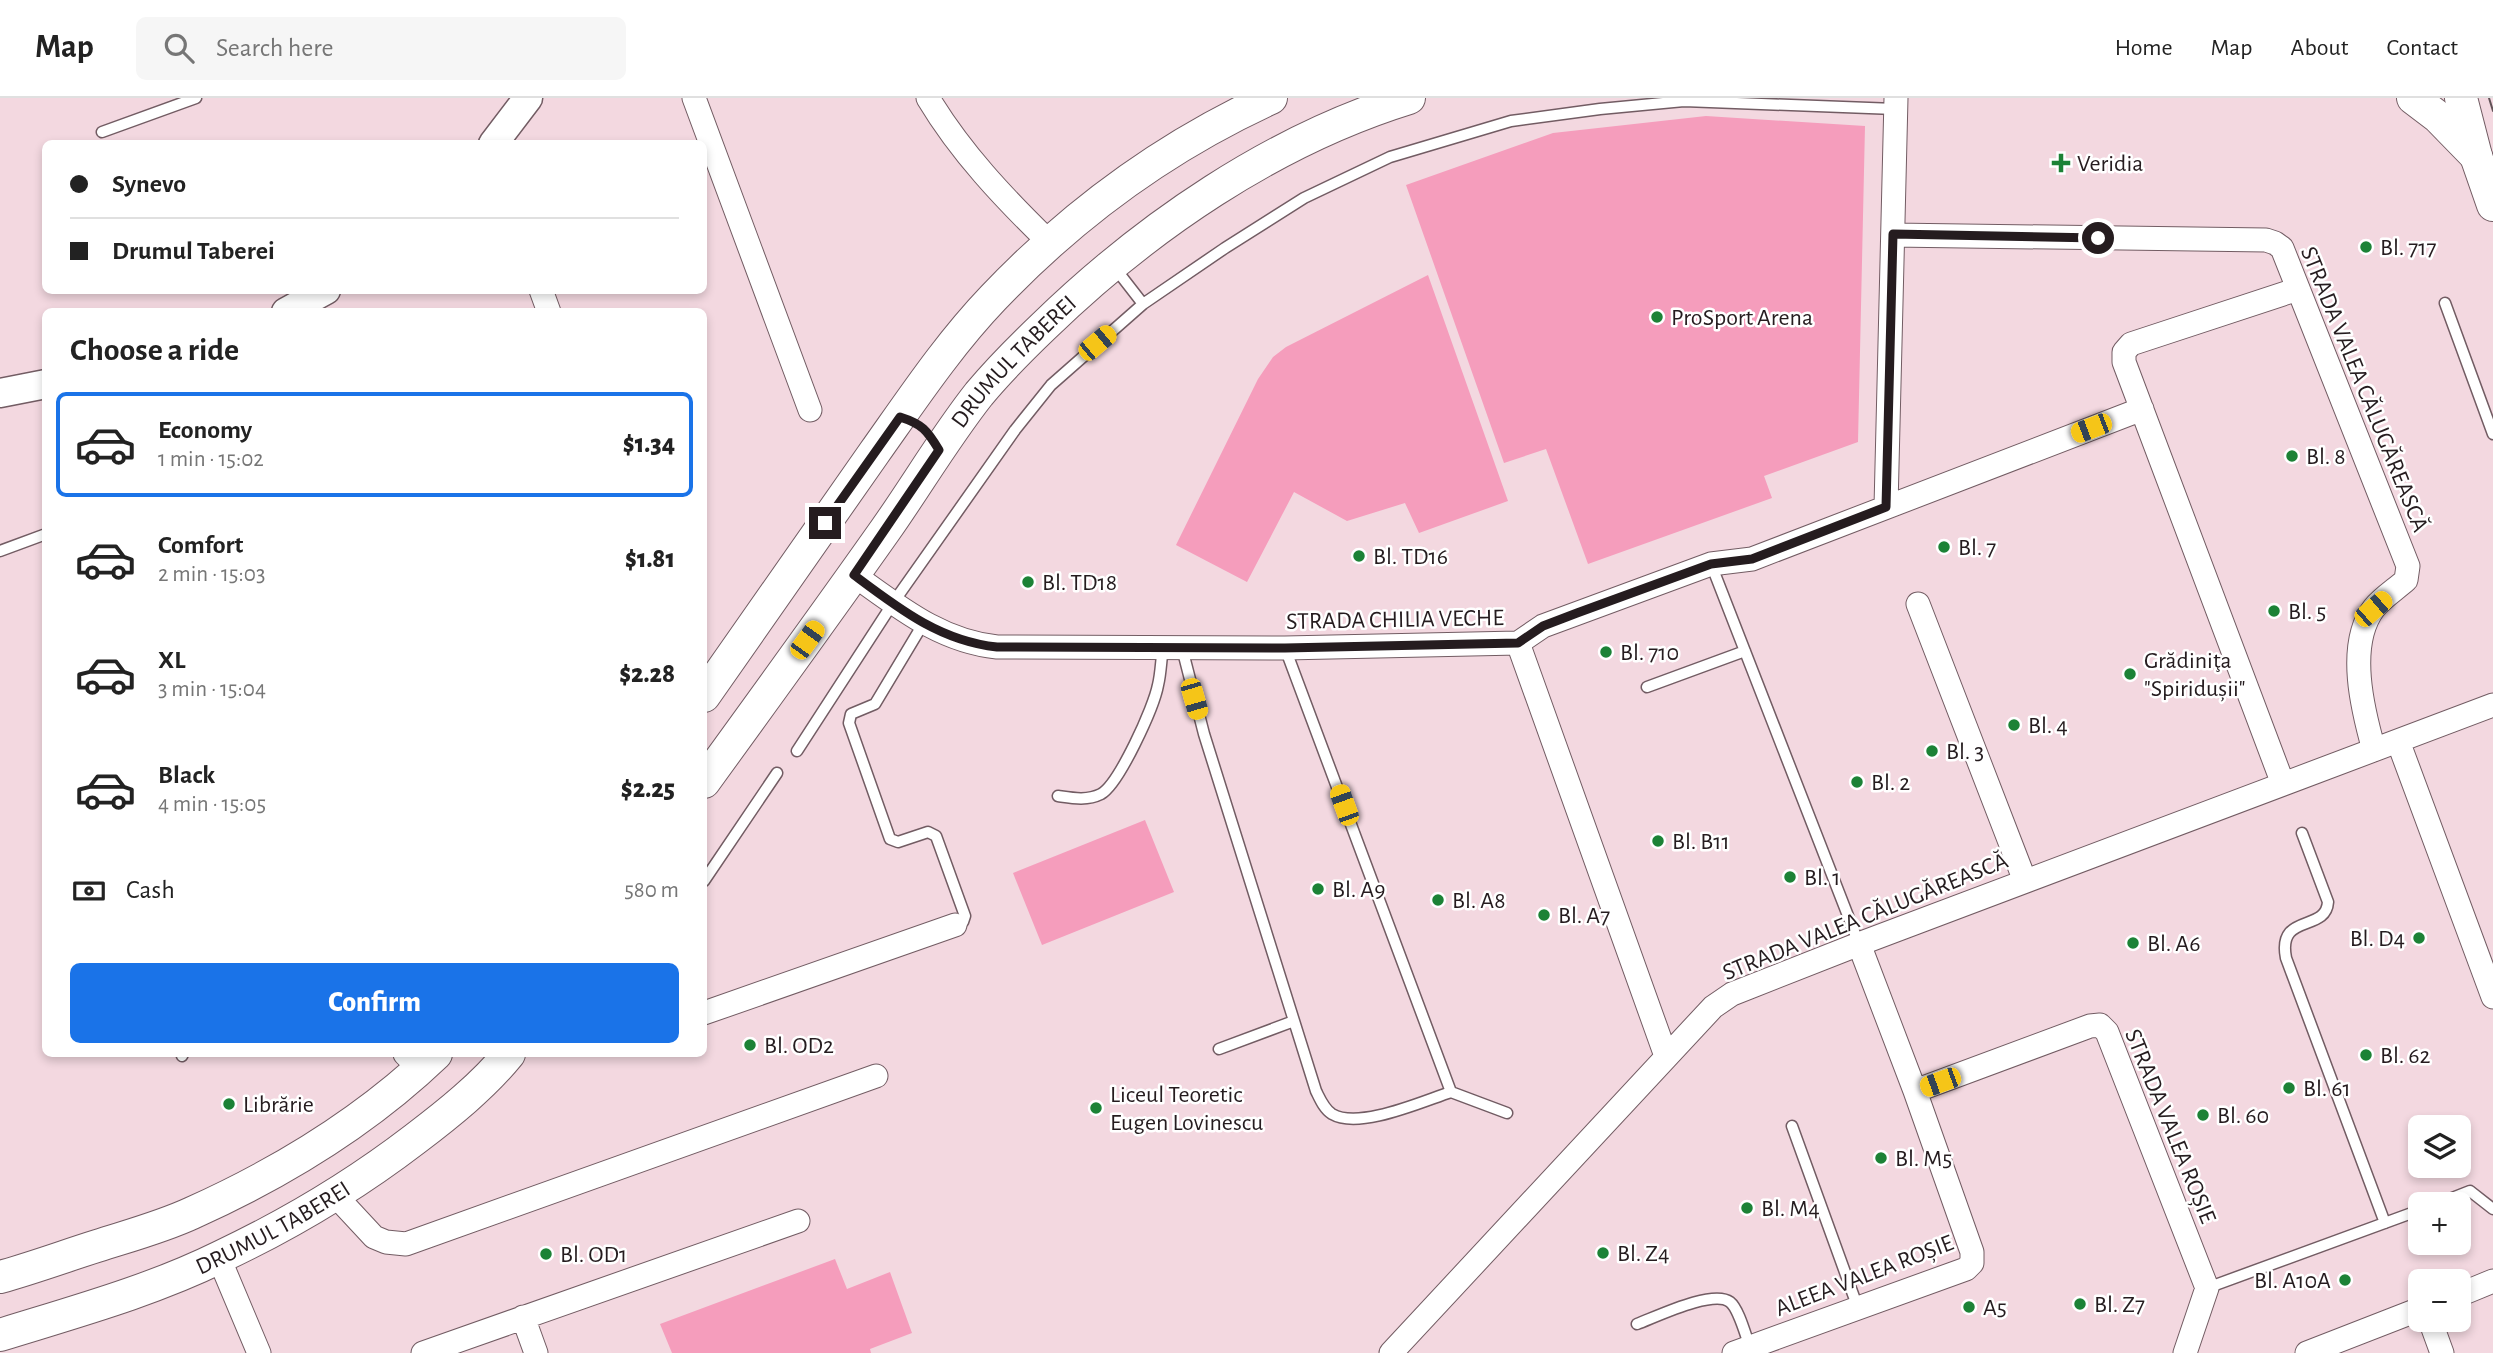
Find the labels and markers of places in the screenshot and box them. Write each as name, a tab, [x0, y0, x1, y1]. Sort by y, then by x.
place label: Veridia	[2077, 152, 2143, 176]
marker: Veridia	[2051, 153, 2071, 173]
place label: Bl. 717	[2380, 236, 2437, 260]
marker: Bl. 717	[2358, 239, 2374, 255]
place label: ProSport Arena	[1671, 306, 1813, 330]
marker: ProSport Arena	[1649, 309, 1665, 325]
place label: Bl. 8	[2306, 445, 2346, 469]
marker: Bl. 8	[2284, 448, 2300, 464]
place label: Bl. 7	[1958, 536, 1996, 560]
marker: Bl. 7	[1936, 539, 1952, 555]
place label: Bl. TD16	[1373, 545, 1448, 569]
marker: Bl. TD16	[1351, 548, 1367, 564]
place label: Bl. TD18	[1042, 571, 1117, 595]
marker: Bl. TD18	[1020, 574, 1036, 590]
place label: Bl. 5	[2288, 600, 2326, 624]
marker: Bl. 5	[2266, 603, 2282, 619]
place label: Bl. 710	[1620, 641, 1679, 665]
marker: Bl. 710	[1598, 644, 1614, 660]
place label: Grădiniţa "Spiridușii"	[2144, 649, 2246, 702]
marker: Grădiniţa "Spiridușii"	[2122, 666, 2138, 682]
place label: Bl. 4	[2028, 714, 2068, 738]
marker: Bl. 4	[2006, 717, 2022, 733]
place label: Bl. 3	[1946, 740, 1984, 764]
marker: Bl. 3	[1924, 743, 1940, 759]
place label: Bl. 2	[1871, 771, 1910, 795]
marker: Bl. 2	[1849, 774, 1865, 790]
place label: Bl. B11	[1672, 830, 1730, 854]
marker: Bl. B11	[1650, 833, 1666, 849]
place label: Bl. 1	[1804, 866, 1841, 890]
marker: Bl. 1	[1782, 869, 1798, 885]
place label: Bl. A9	[1332, 878, 1385, 902]
marker: Bl. A9	[1310, 881, 1326, 897]
place label: Bl. A8	[1452, 889, 1506, 913]
marker: Bl. A8	[1430, 892, 1446, 908]
place label: Bl. A7	[1558, 904, 1610, 928]
marker: Bl. A7	[1536, 907, 1552, 923]
place label: Bl. D4	[2350, 927, 2405, 951]
marker: Bl. D4	[2411, 930, 2427, 946]
place label: Bl. A6	[2147, 932, 2200, 956]
marker: Bl. A6	[2125, 935, 2141, 951]
place label: Bl. OD2	[764, 1034, 834, 1058]
marker: Bl. OD2	[742, 1037, 758, 1053]
place label: Bl. 62	[2380, 1044, 2431, 1068]
marker: Bl. 62	[2358, 1047, 2374, 1063]
place label: Bl. 61	[2303, 1077, 2351, 1101]
marker: Bl. 61	[2281, 1080, 2297, 1096]
place label: Liceul Teoretic Eugen Lovinescu	[1110, 1083, 1263, 1135]
place label: Librărie	[243, 1093, 314, 1117]
marker: Librărie	[221, 1096, 237, 1112]
marker: Liceul Teoretic Eugen Lovinescu	[1088, 1100, 1104, 1116]
place label: Bl. 60	[2217, 1104, 2269, 1128]
marker: Bl. 60	[2195, 1107, 2211, 1123]
place label: Bl. M5	[1895, 1147, 1952, 1171]
marker: Bl. M5	[1873, 1150, 1889, 1166]
place label: Bl. M4	[1761, 1197, 1820, 1221]
marker: Bl. M4	[1739, 1200, 1755, 1216]
place label: Bl. Z4	[1617, 1242, 1670, 1266]
place label: Bl. OD1	[560, 1243, 627, 1267]
marker: Bl. Z4	[1595, 1245, 1611, 1261]
marker: Bl. OD1	[538, 1246, 554, 1262]
place label: Bl. A10A	[2254, 1269, 2331, 1293]
marker: Bl. A10A	[2337, 1272, 2353, 1288]
place label: Bl. Z7	[2094, 1293, 2145, 1317]
place label: A5	[1983, 1296, 2007, 1320]
marker: Bl. Z7	[2072, 1296, 2088, 1312]
marker: A5	[1961, 1299, 1977, 1315]

